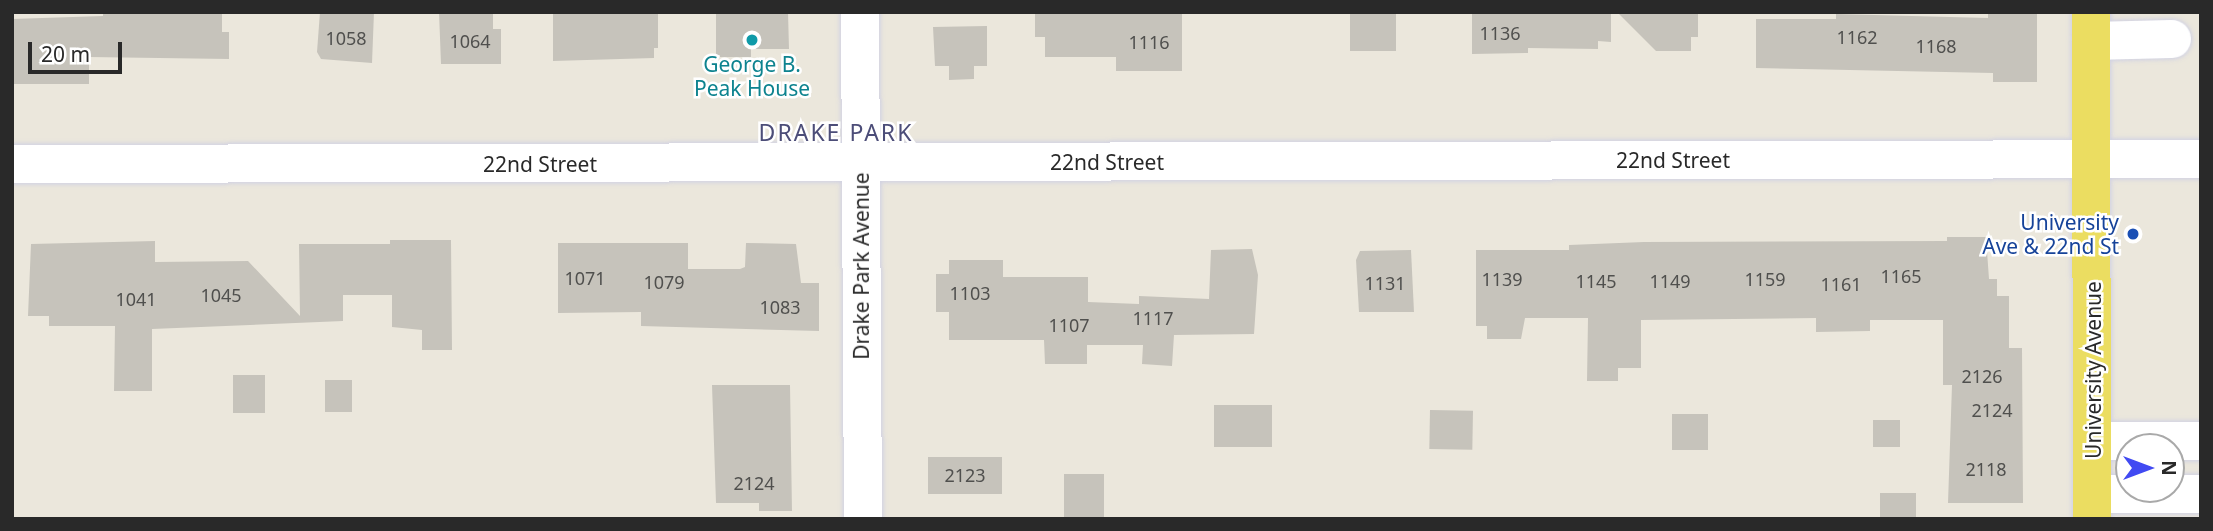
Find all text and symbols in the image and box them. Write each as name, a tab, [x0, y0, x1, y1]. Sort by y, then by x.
house number: 1136	[1479, 22, 1521, 44]
house number: 1162	[1836, 26, 1878, 48]
house number: 1058	[325, 27, 367, 49]
scale bar	[32, 28, 126, 72]
house number: 1064	[449, 30, 491, 52]
house number: 1116	[1128, 31, 1170, 53]
marker: George B. Peak House	[744, 32, 760, 48]
house number: 1168	[1915, 35, 1957, 57]
text: 20 m	[41, 40, 90, 68]
place label: George B. Peak House	[694, 51, 810, 101]
district label: DRAKE PARK	[760, 118, 912, 146]
street label: 22nd Street	[1616, 147, 1730, 173]
street label: 22nd Street	[1050, 149, 1164, 175]
street label: 22nd Street	[483, 151, 597, 177]
street label: Drake Park Avenue	[848, 172, 874, 360]
place label: University Ave & 22nd St	[1982, 209, 2119, 259]
marker: University Ave & 22nd St	[2125, 226, 2141, 242]
house number: 1165	[1880, 265, 1922, 287]
house number: 1071	[564, 267, 606, 289]
house number: 1139	[1481, 268, 1523, 290]
house number: 1159	[1744, 268, 1786, 290]
house number: 1145	[1575, 270, 1617, 292]
house number: 1149	[1649, 270, 1691, 292]
house number: 1079	[643, 271, 685, 293]
house number: 1131	[1364, 272, 1406, 294]
house number: 1161	[1820, 273, 1862, 295]
street label: University Avenue	[2080, 281, 2106, 459]
house number: 1103	[949, 282, 991, 304]
house number: 1045	[200, 284, 242, 306]
house number: 1041	[115, 288, 157, 310]
house number: 1083	[759, 296, 801, 318]
house number: 1117	[1132, 307, 1174, 329]
house number: 1107	[1048, 314, 1090, 336]
house number: 2126	[1961, 365, 2003, 387]
house number: 2124	[1971, 399, 2013, 421]
north arrow	[2115, 433, 2185, 503]
house number: 2118	[1965, 458, 2007, 480]
text: N	[2156, 460, 2182, 476]
house number: 2123	[944, 464, 986, 486]
house number: 2124	[733, 472, 775, 494]

